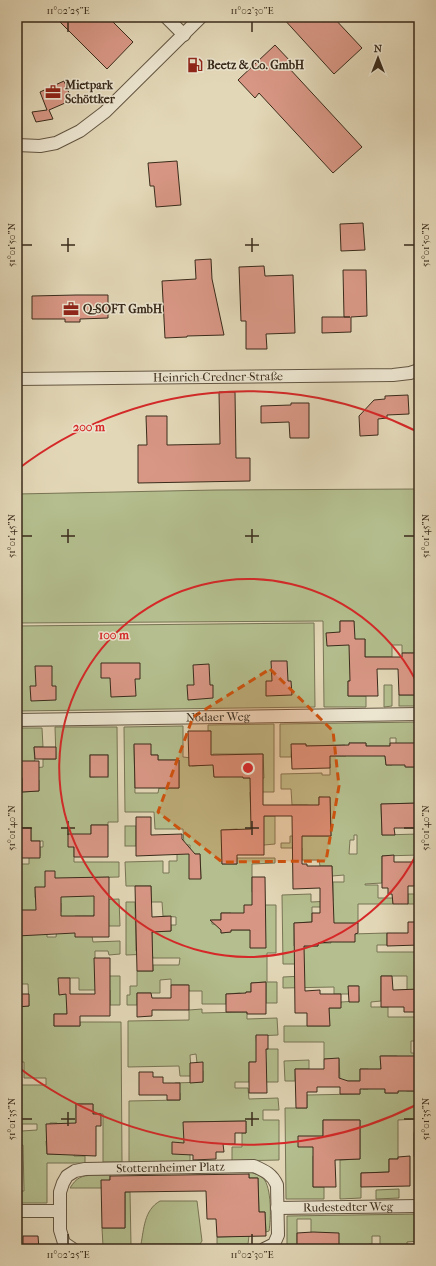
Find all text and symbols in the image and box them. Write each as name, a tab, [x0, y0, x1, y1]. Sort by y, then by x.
text: 11°02'25"E	[46, 5, 90, 17]
text: 11°02'30"E	[230, 5, 274, 17]
north arrow	[358, 38, 398, 78]
text: N	[374, 42, 383, 55]
fuel station icon: Beetz & Co. GmbH	[186, 56, 204, 74]
place label: Beetz & Co. GmbH	[207, 58, 305, 72]
place label: Mietpark Schöttker	[64, 78, 116, 106]
office icon: Mietpark Schöttker	[44, 83, 62, 101]
text: 51°01'50"N	[6, 223, 18, 267]
text: 51°01'50"N	[420, 223, 432, 267]
office icon: Q-SOFT GmbH	[62, 300, 80, 318]
place label: Q-SOFT GmbH	[83, 302, 163, 316]
street label: Heinrich-Credner-Straße	[153, 369, 283, 385]
text: 200 m	[73, 420, 106, 434]
text: 51°01'45"N	[6, 514, 18, 558]
text: 51°01'45"N	[420, 514, 432, 558]
text: 100 m	[99, 628, 130, 642]
street label: Nödaer Weg	[186, 710, 251, 724]
centre of rings	[241, 761, 255, 775]
text: 51°01'40"N	[6, 805, 18, 851]
text: 51°01'40"N	[420, 805, 432, 851]
text: 51°01'35"N	[6, 1097, 18, 1140]
text: 51°01'35"N	[420, 1097, 432, 1140]
street label: Stotternheimer Platz	[116, 1160, 226, 1175]
street label: Rudestedter Weg	[303, 1199, 394, 1215]
text: 11°02'25"E	[46, 1249, 90, 1261]
text: 11°02'30"E	[230, 1249, 274, 1261]

